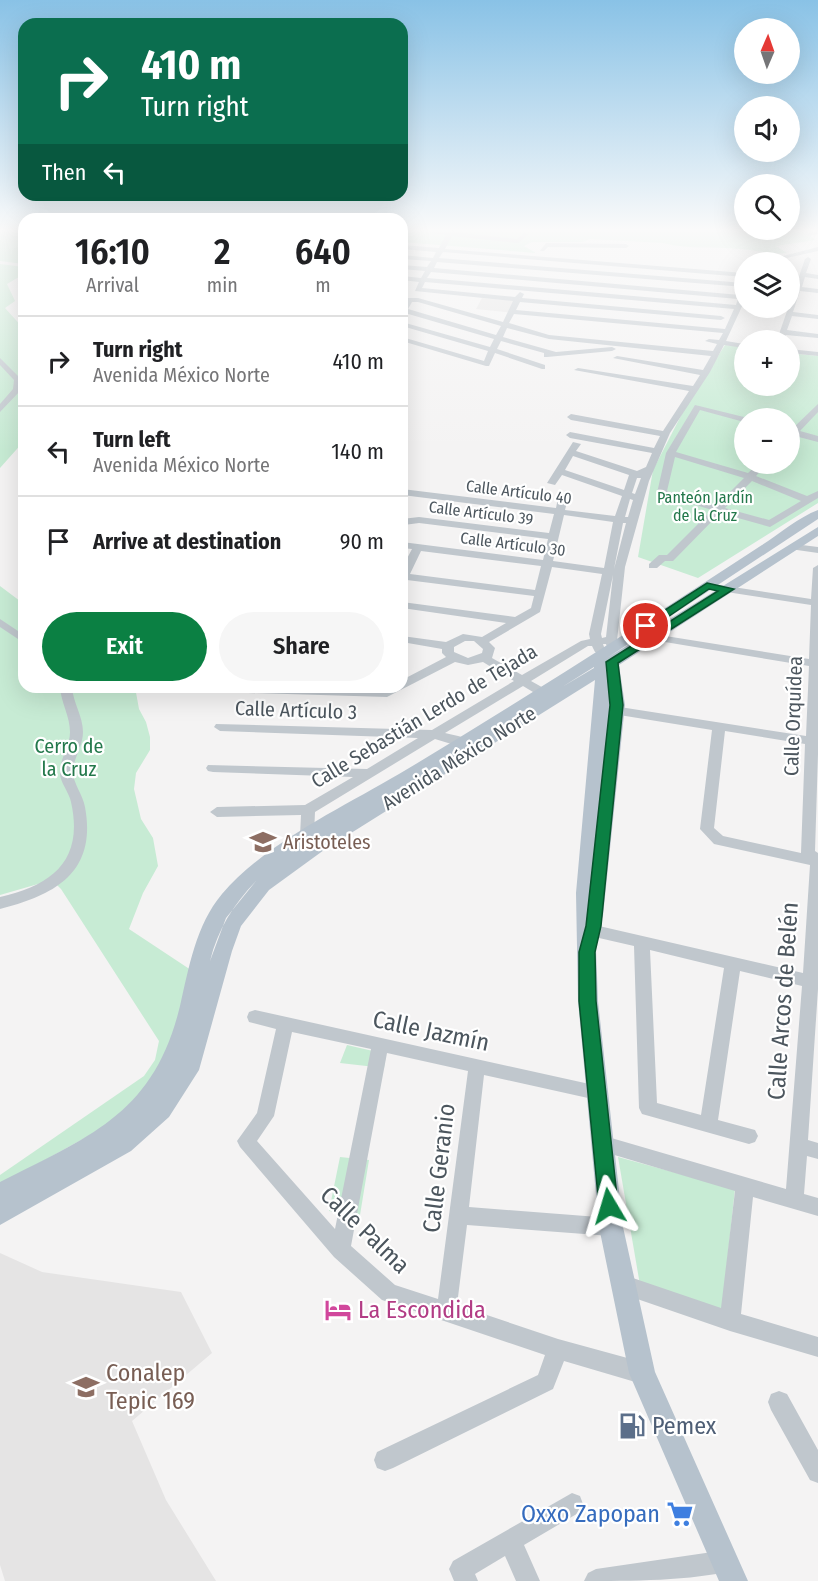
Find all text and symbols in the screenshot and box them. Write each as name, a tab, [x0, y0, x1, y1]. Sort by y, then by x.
north arrow	[734, 18, 800, 84]
map controls	[734, 18, 800, 474]
text: 410 m	[141, 40, 241, 90]
icon: right	[42, 42, 120, 120]
text: Turn right	[141, 91, 249, 123]
button: sound	[734, 96, 800, 162]
icon: left	[98, 156, 131, 189]
text: Then	[42, 159, 86, 186]
button: search	[734, 174, 800, 240]
text: 16:10	[75, 230, 150, 274]
text: 2	[214, 230, 231, 274]
text: 640	[295, 230, 351, 274]
button: layers	[734, 252, 800, 318]
text: Arrival	[86, 273, 139, 297]
text: min	[207, 273, 238, 297]
text: m	[315, 273, 331, 297]
button: +	[734, 330, 800, 396]
text: Turn right	[93, 336, 182, 363]
icon: right	[42, 345, 75, 378]
text: 410 m	[332, 348, 384, 375]
text: Avenida México Norte	[93, 363, 270, 387]
button: −	[734, 408, 800, 474]
text: Turn left	[93, 426, 171, 453]
icon: left	[42, 435, 75, 468]
text: 140 m	[331, 438, 384, 465]
text: Avenida México Norte	[93, 453, 270, 477]
street label: Calle Artículo 40	[465, 476, 573, 508]
park label: Panteón Jardín de la Cruz	[657, 488, 753, 525]
street label: Calle Artículo 39	[428, 497, 535, 529]
icon: arrive	[42, 525, 75, 558]
text: Arrive at destination	[93, 528, 281, 555]
text: 90 m	[340, 528, 384, 555]
street label: Calle Artículo 30	[459, 528, 567, 560]
pin	[620, 600, 671, 651]
icon: arrive	[629, 609, 662, 642]
button: Exit	[42, 612, 207, 681]
button: Share	[219, 612, 384, 681]
street label: Calle Sebastián Lerdo de Tejada	[307, 639, 541, 793]
street label: Calle Orquídea	[779, 656, 807, 776]
street label: Calle Artículo 3	[235, 696, 357, 724]
street label: Avenida México Norte	[378, 701, 540, 815]
park label: Cerro de la Cruz	[35, 734, 103, 781]
school or university icon: Aristoteles	[248, 827, 278, 857]
place label: Aristoteles	[283, 830, 371, 854]
street label: Calle Arcos de Belén	[762, 901, 804, 1101]
street label: Calle Jazmín	[370, 1005, 492, 1057]
street label: Calle Geranio	[417, 1102, 461, 1234]
position arrow	[577, 1174, 641, 1238]
street label: Calle Palma	[315, 1181, 415, 1279]
hotel icon: La Escondida	[323, 1295, 353, 1325]
place label: La Escondida	[358, 1296, 486, 1324]
place label: Conalep Tepic 169	[106, 1359, 195, 1415]
school or university icon: Conalep Tepic 169	[71, 1372, 101, 1402]
fuel station icon: Pemex	[617, 1411, 647, 1441]
place label: Pemex	[652, 1412, 717, 1440]
supermarket icon: Oxxo Zapopan	[665, 1499, 695, 1529]
place label: Oxxo Zapopan	[521, 1500, 660, 1528]

